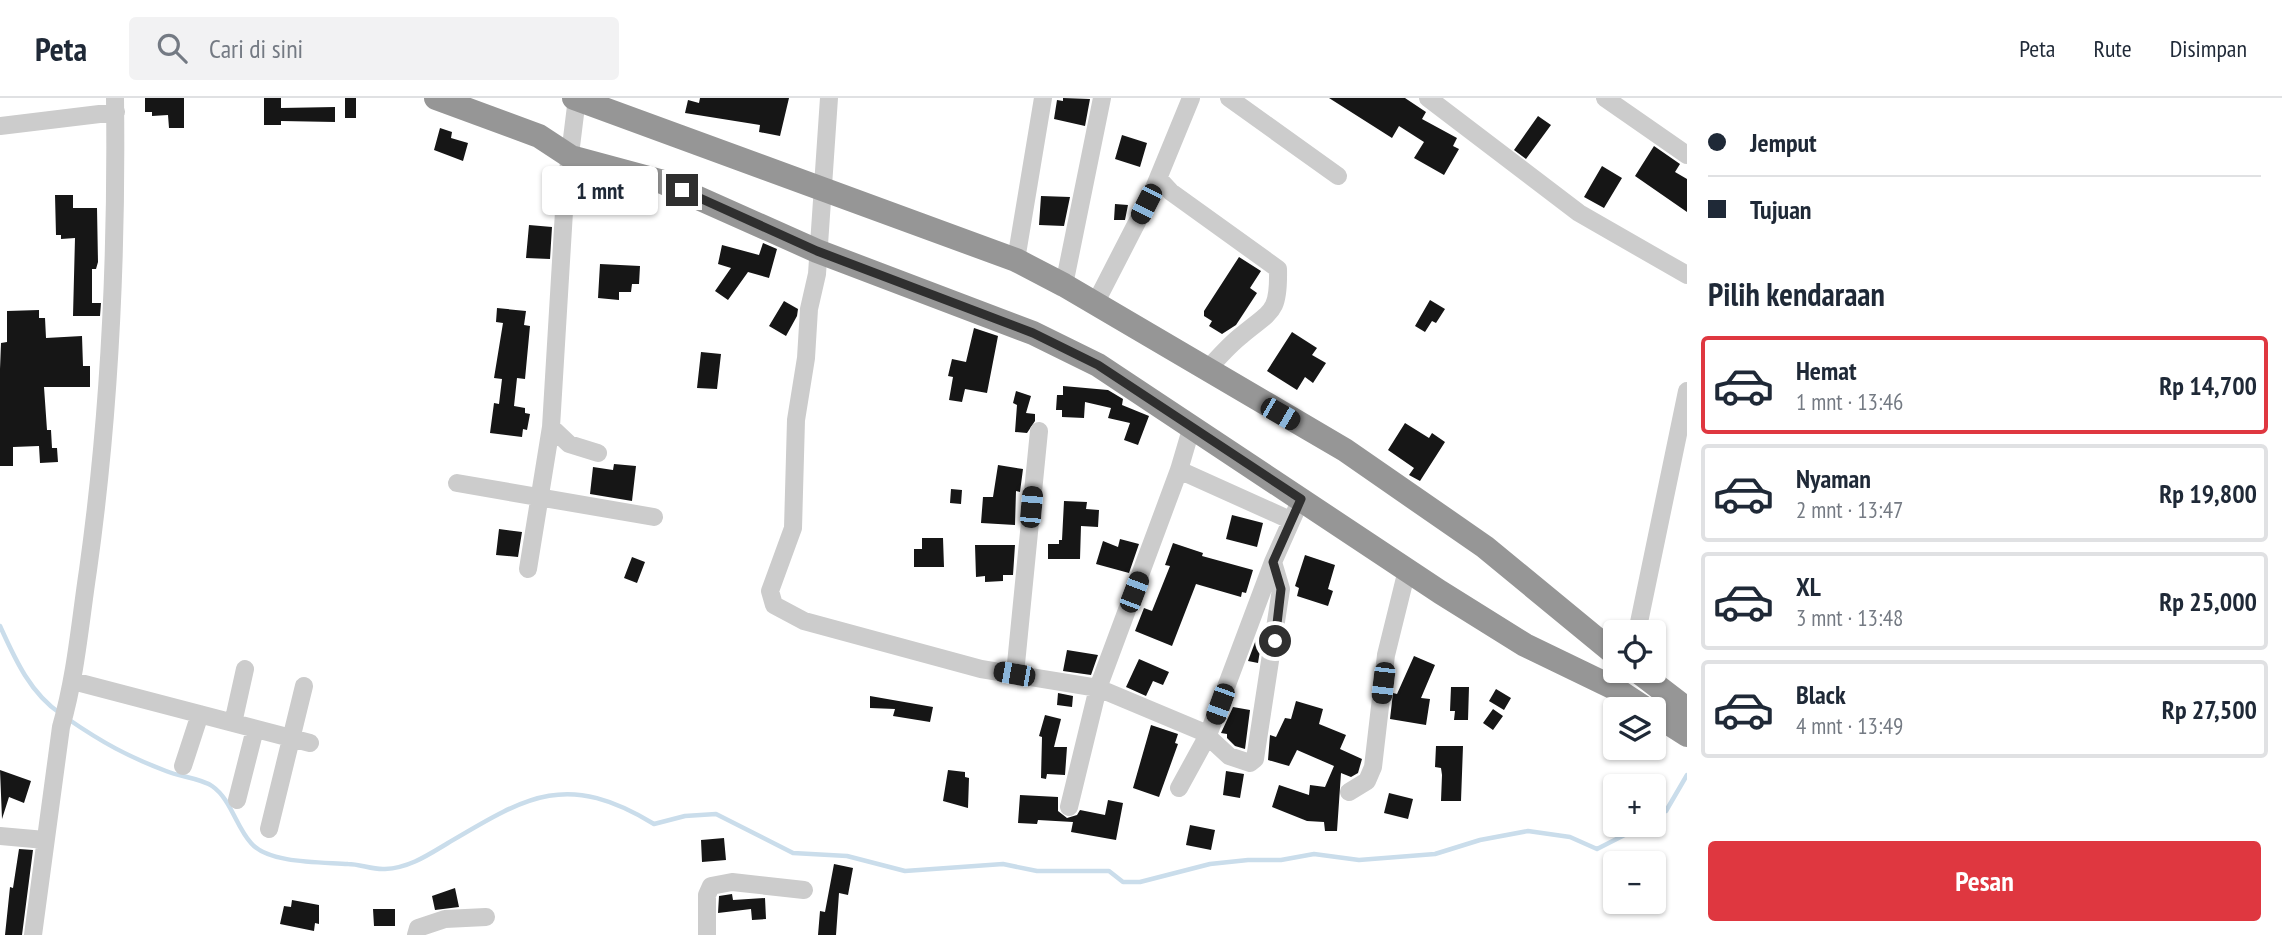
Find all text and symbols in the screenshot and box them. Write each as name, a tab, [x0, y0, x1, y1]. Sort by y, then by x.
search box	[129, 17, 619, 80]
text: Peta	[35, 27, 87, 70]
icon: search	[153, 29, 191, 67]
text: Cari di sini	[209, 32, 303, 65]
text: Peta	[2019, 33, 2055, 64]
text: Rute	[2093, 33, 2132, 64]
text: Disimpan	[2170, 33, 2247, 64]
text: Jemput	[1750, 126, 1817, 159]
callout: 1 mnt	[542, 166, 658, 214]
route end	[666, 174, 698, 206]
text: 1 mnt	[576, 176, 624, 205]
car	[1128, 181, 1165, 227]
text: Tujuan	[1750, 193, 1812, 226]
text: Pilih kendaraan	[1708, 273, 1885, 315]
icon: car	[1712, 354, 1775, 417]
text: Hemat	[1796, 354, 1857, 387]
text: Rp 14,700	[2159, 369, 2257, 402]
text: 1 mnt · 13:46	[1796, 387, 1903, 416]
car	[1257, 394, 1304, 434]
icon: car	[1712, 462, 1775, 525]
text: Nyaman	[1796, 462, 1871, 495]
text: Rp 19,800	[2159, 477, 2257, 510]
car	[1019, 485, 1044, 529]
text: 2 mnt · 13:47	[1796, 495, 1903, 524]
car	[1117, 569, 1152, 615]
icon: car	[1712, 570, 1775, 633]
text: XL	[1796, 570, 1821, 603]
text: Rp 25,000	[2159, 585, 2257, 618]
text: 3 mnt · 13:48	[1796, 603, 1903, 632]
map controls	[1603, 620, 1666, 914]
button: locate	[1603, 620, 1666, 683]
route start	[1259, 625, 1291, 657]
car	[992, 660, 1037, 688]
car	[1371, 661, 1396, 705]
icon: car	[1712, 678, 1775, 741]
text: Black	[1796, 678, 1846, 711]
car	[1203, 681, 1238, 727]
text: Rp 27,500	[2162, 693, 2257, 726]
button: layers	[1603, 697, 1666, 760]
text: 4 mnt · 13:49	[1796, 711, 1903, 740]
button: +	[1603, 774, 1666, 837]
button: Pesan	[1708, 841, 2261, 921]
button: −	[1603, 851, 1666, 914]

